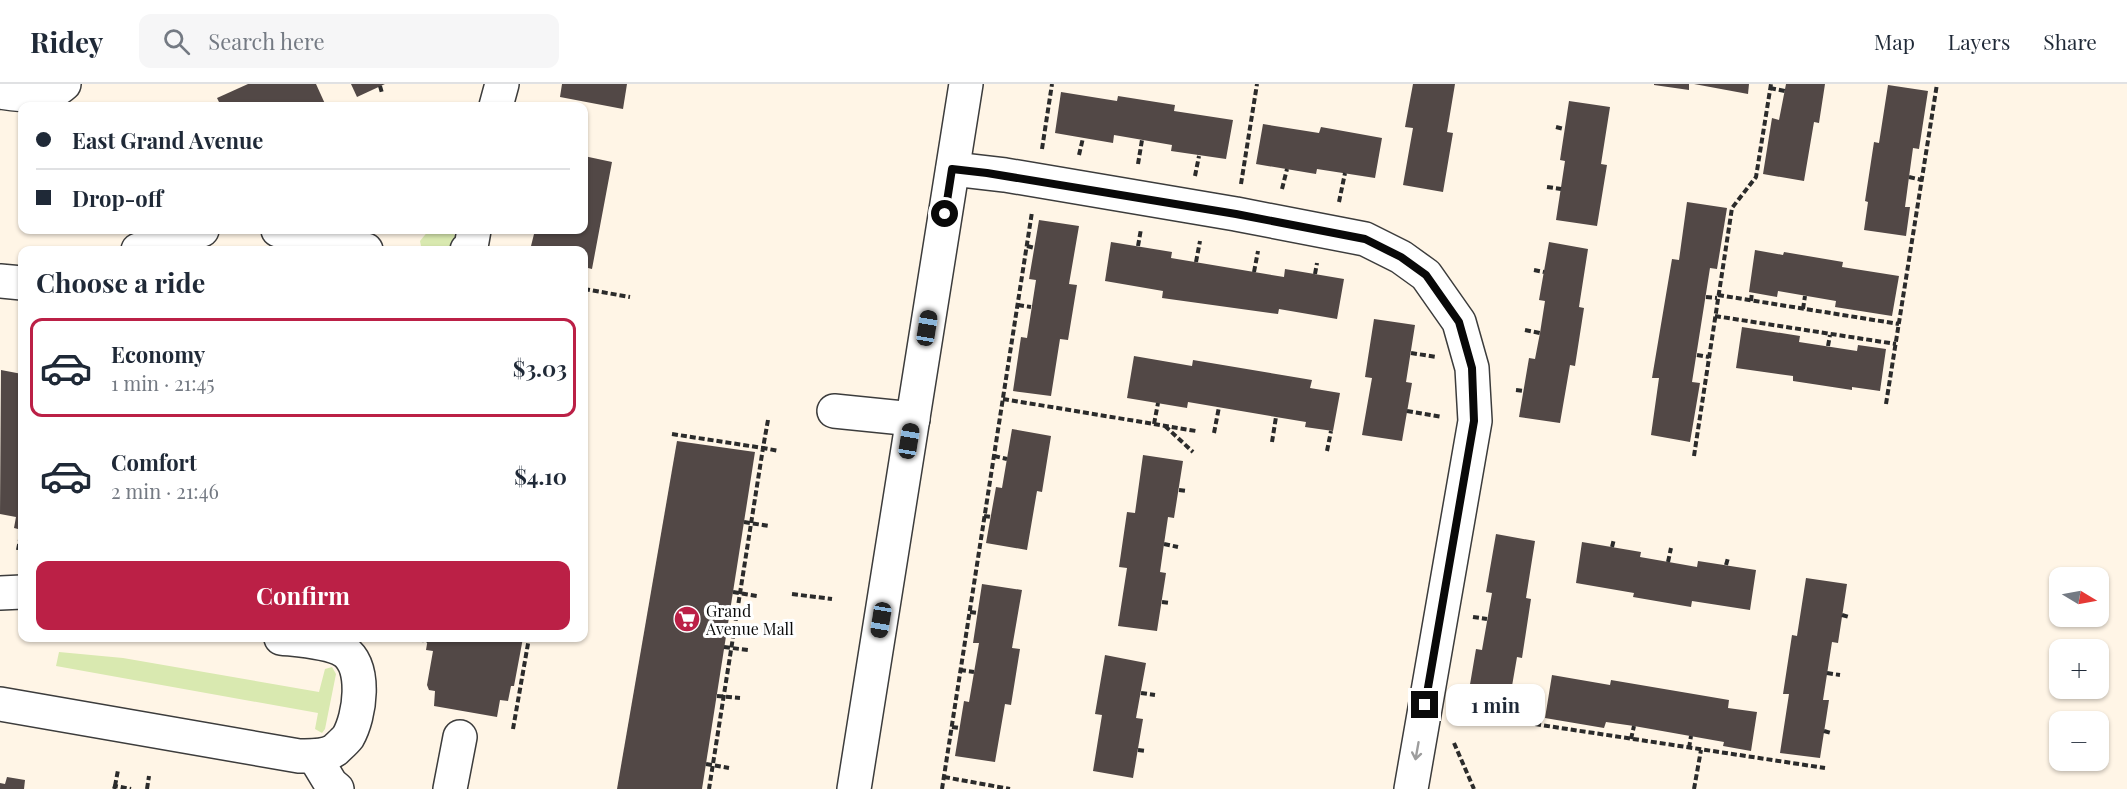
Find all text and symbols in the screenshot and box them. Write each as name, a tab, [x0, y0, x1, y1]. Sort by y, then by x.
search box	[139, 14, 559, 68]
text: Ridey	[30, 23, 103, 60]
icon: search	[160, 25, 193, 58]
text: Search here	[208, 26, 325, 56]
text: Map	[1874, 27, 1915, 55]
text: Layers	[1948, 27, 2010, 55]
text: Share	[2043, 27, 2097, 55]
text: East Grand Avenue	[72, 125, 263, 155]
text: Drop-off	[72, 183, 163, 213]
route start	[931, 200, 958, 227]
text: Choose a ride	[36, 264, 205, 300]
car	[915, 309, 939, 347]
text: Economy	[111, 339, 205, 369]
icon: car	[39, 341, 93, 395]
text: $3.03	[513, 353, 567, 383]
text: 1 min · 21:45	[111, 369, 215, 396]
car	[897, 422, 921, 460]
text: Comfort	[111, 447, 197, 477]
icon: car	[39, 449, 93, 503]
text: $4.10	[514, 461, 567, 491]
text: 2 min · 21:46	[111, 477, 219, 504]
button: Confirm	[36, 561, 570, 630]
north arrow	[2049, 567, 2109, 627]
map controls	[2049, 567, 2109, 771]
place label: Grand Avenue Mall	[705, 600, 794, 639]
car	[869, 601, 893, 639]
supermarket icon: Grand Avenue Mall	[672, 604, 702, 634]
button: +	[2049, 639, 2109, 699]
callout: 1 min	[1446, 684, 1545, 726]
route end	[1411, 691, 1438, 718]
text: 1 min	[1471, 691, 1520, 718]
button: −	[2049, 711, 2109, 771]
one-way arrow	[1411, 740, 1422, 760]

